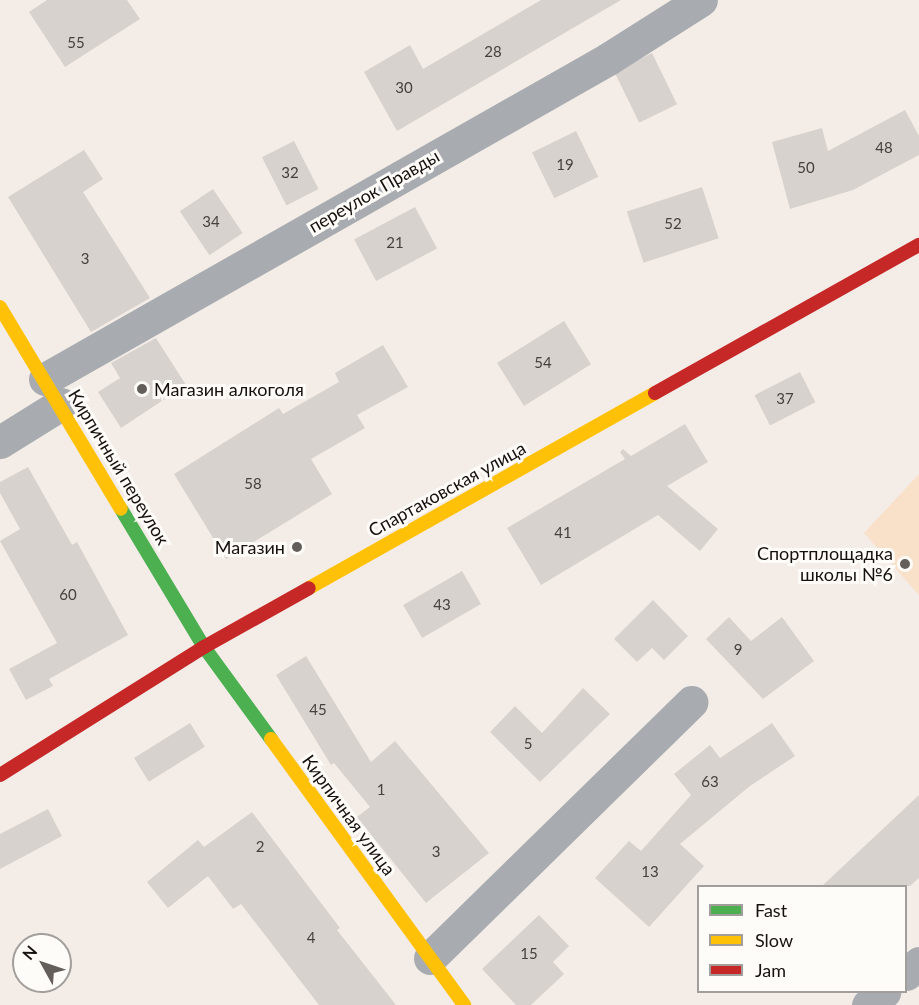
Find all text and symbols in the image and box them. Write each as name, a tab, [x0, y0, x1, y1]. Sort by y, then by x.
house number: 55	[67, 34, 85, 52]
house number: 28	[484, 43, 502, 61]
house number: 30	[395, 79, 413, 97]
house number: 48	[875, 139, 893, 157]
street label: переулок Правды	[305, 145, 443, 237]
house number: 19	[556, 156, 574, 174]
house number: 50	[797, 159, 815, 177]
house number: 32	[281, 164, 299, 182]
house number: 34	[202, 213, 220, 231]
house number: 52	[664, 215, 682, 233]
house number: 21	[386, 234, 404, 252]
house number: 3	[81, 250, 89, 268]
house number: 54	[534, 354, 552, 372]
place label: Магазин алкоголя	[154, 378, 304, 400]
marker: Магазин алкоголя	[135, 382, 149, 396]
street label: Кирпичный переулок	[64, 385, 174, 549]
house number: 37	[776, 390, 794, 408]
street label: Спартаковская улица	[365, 437, 529, 541]
house number: 58	[244, 475, 262, 493]
house number: 41	[554, 524, 572, 542]
place label: Магазин	[215, 536, 285, 558]
marker: Магазин	[290, 540, 304, 554]
place label: Спортплощадка школы №6	[757, 543, 893, 586]
marker: Спортплощадка школы №6	[898, 557, 912, 571]
house number: 60	[59, 586, 77, 604]
house number: 43	[433, 596, 451, 614]
house number: 9	[734, 641, 742, 659]
house number: 45	[309, 701, 327, 719]
house number: 5	[524, 735, 532, 753]
street label: Кирпичная улица	[298, 750, 400, 880]
house number: 63	[701, 773, 719, 791]
house number: 1	[377, 781, 385, 799]
house number: 2	[256, 838, 264, 856]
house number: 3	[432, 843, 440, 861]
house number: 13	[641, 863, 659, 881]
legend	[697, 885, 907, 993]
text: Fast	[755, 899, 787, 921]
house number: 4	[307, 929, 315, 947]
text: Slow	[755, 929, 793, 951]
north arrow	[12, 933, 72, 993]
text: N	[18, 942, 41, 963]
house number: 15	[520, 945, 538, 963]
text: Jam	[755, 959, 786, 981]

